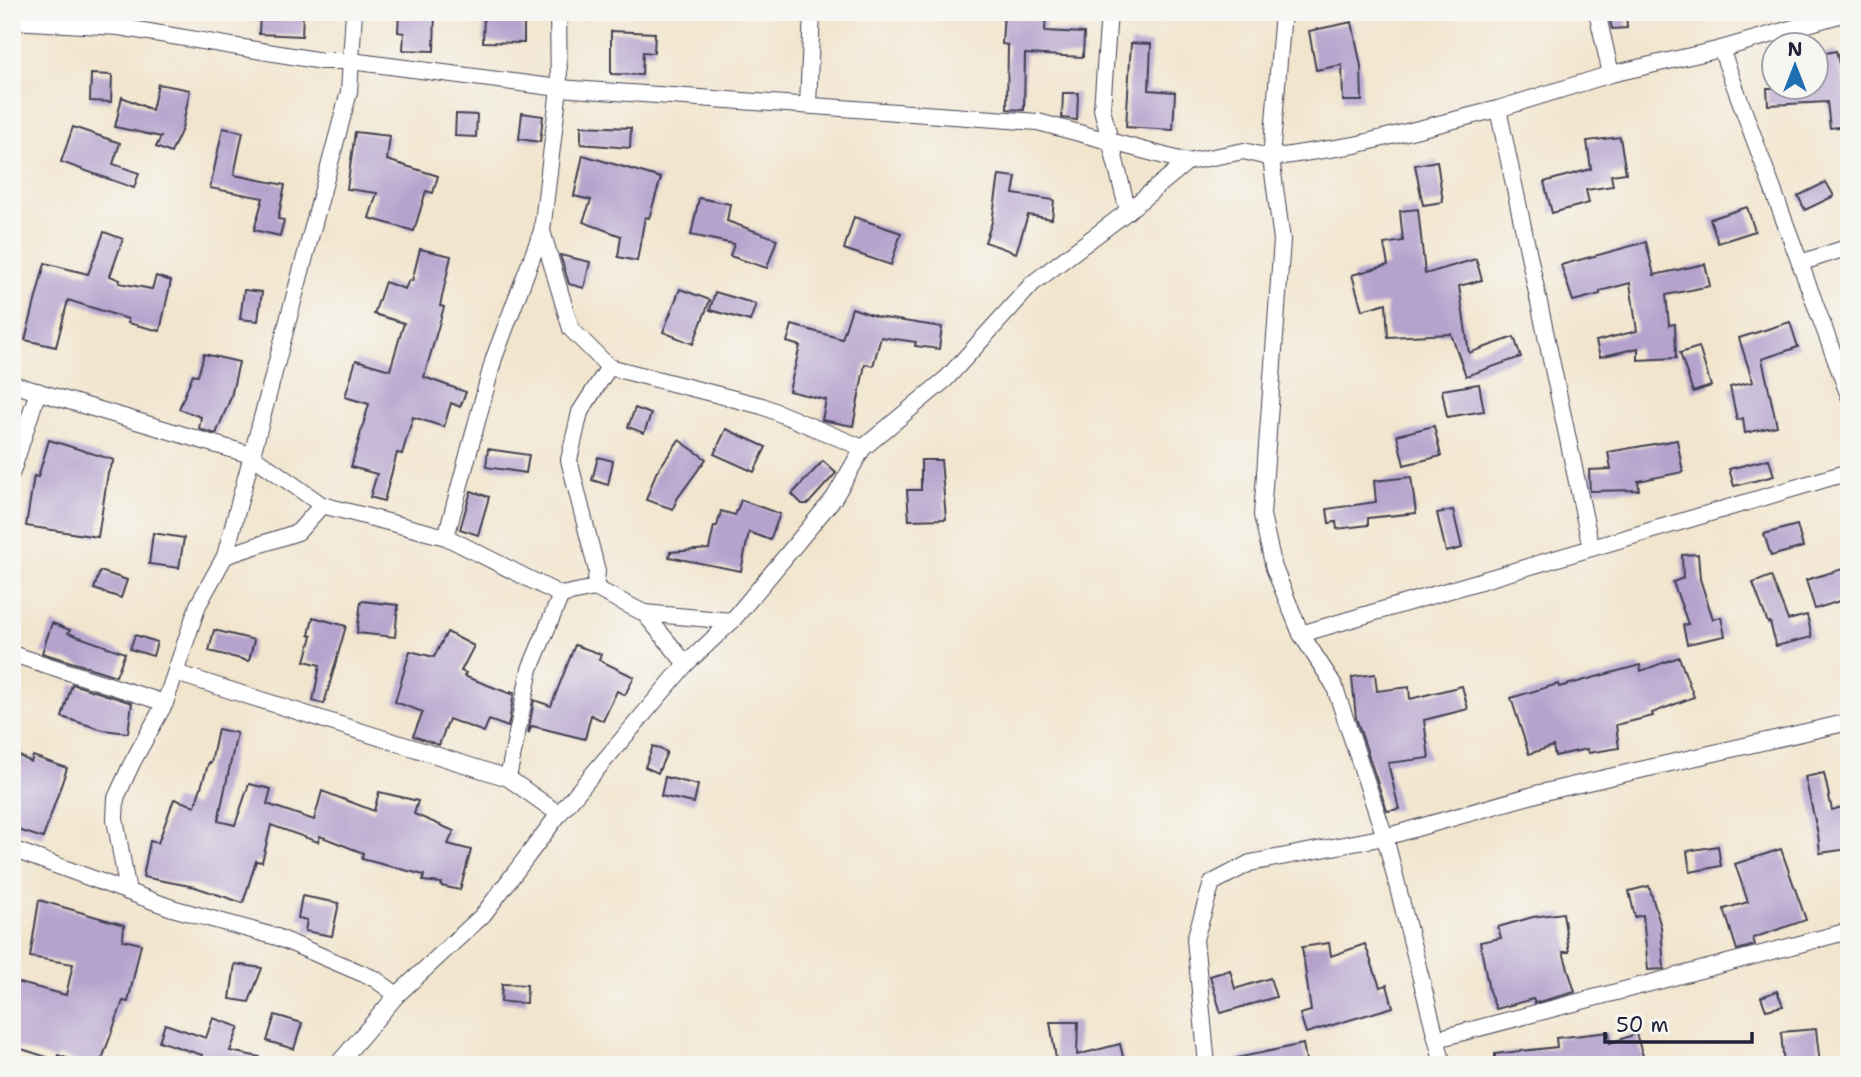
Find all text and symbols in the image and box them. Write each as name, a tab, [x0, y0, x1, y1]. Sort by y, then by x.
north arrow	[1759, 32, 1829, 102]
text: N	[1787, 37, 1803, 62]
scale bar	[1605, 1000, 1752, 1044]
text: 50 m	[1616, 1011, 1669, 1039]

